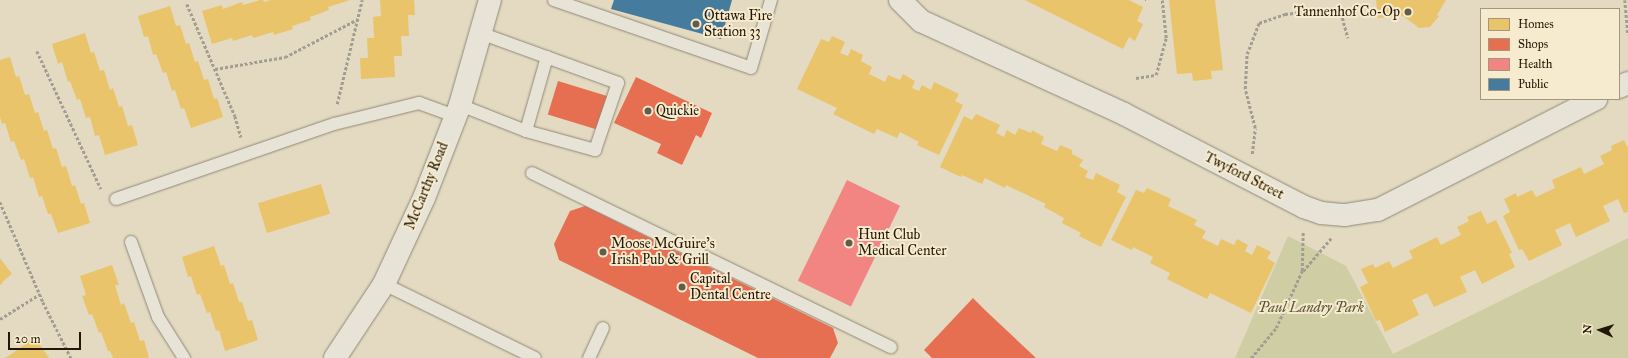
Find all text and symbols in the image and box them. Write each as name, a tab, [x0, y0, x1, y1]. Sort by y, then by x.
place label: Tannenhof Co-Op	[1294, 4, 1400, 20]
marker: Tannenhof Co-Op	[1403, 7, 1413, 17]
place label: Ottawa Fire Station 33	[704, 8, 772, 40]
legend	[1480, 8, 1620, 100]
text: Homes	[1518, 17, 1554, 31]
marker: Ottawa Fire Station 33	[691, 19, 701, 29]
text: Shops	[1518, 37, 1548, 51]
text: Health	[1518, 57, 1552, 71]
text: Public	[1518, 77, 1549, 91]
place label: Quickie	[656, 103, 699, 119]
marker: Quickie	[643, 106, 653, 116]
street label: McCarthy Road	[402, 140, 452, 232]
street label: Twyford Street	[1201, 149, 1287, 203]
place label: Hunt Club Medical Center	[858, 227, 946, 260]
place label: Moose McGuire's Irish Pub & Grill	[611, 236, 715, 268]
marker: Hunt Club Medical Center	[843, 237, 855, 249]
marker: Moose McGuire's Irish Pub & Grill	[598, 247, 608, 257]
place label: Capital Dental Centre	[690, 271, 771, 304]
marker: Capital Dental Centre	[677, 282, 687, 292]
park label: Paul Landry Park	[1258, 300, 1364, 316]
north arrow	[1580, 310, 1620, 350]
scale bar	[10, 324, 83, 350]
text: N	[1581, 324, 1594, 334]
text: 20 m	[15, 332, 41, 346]

